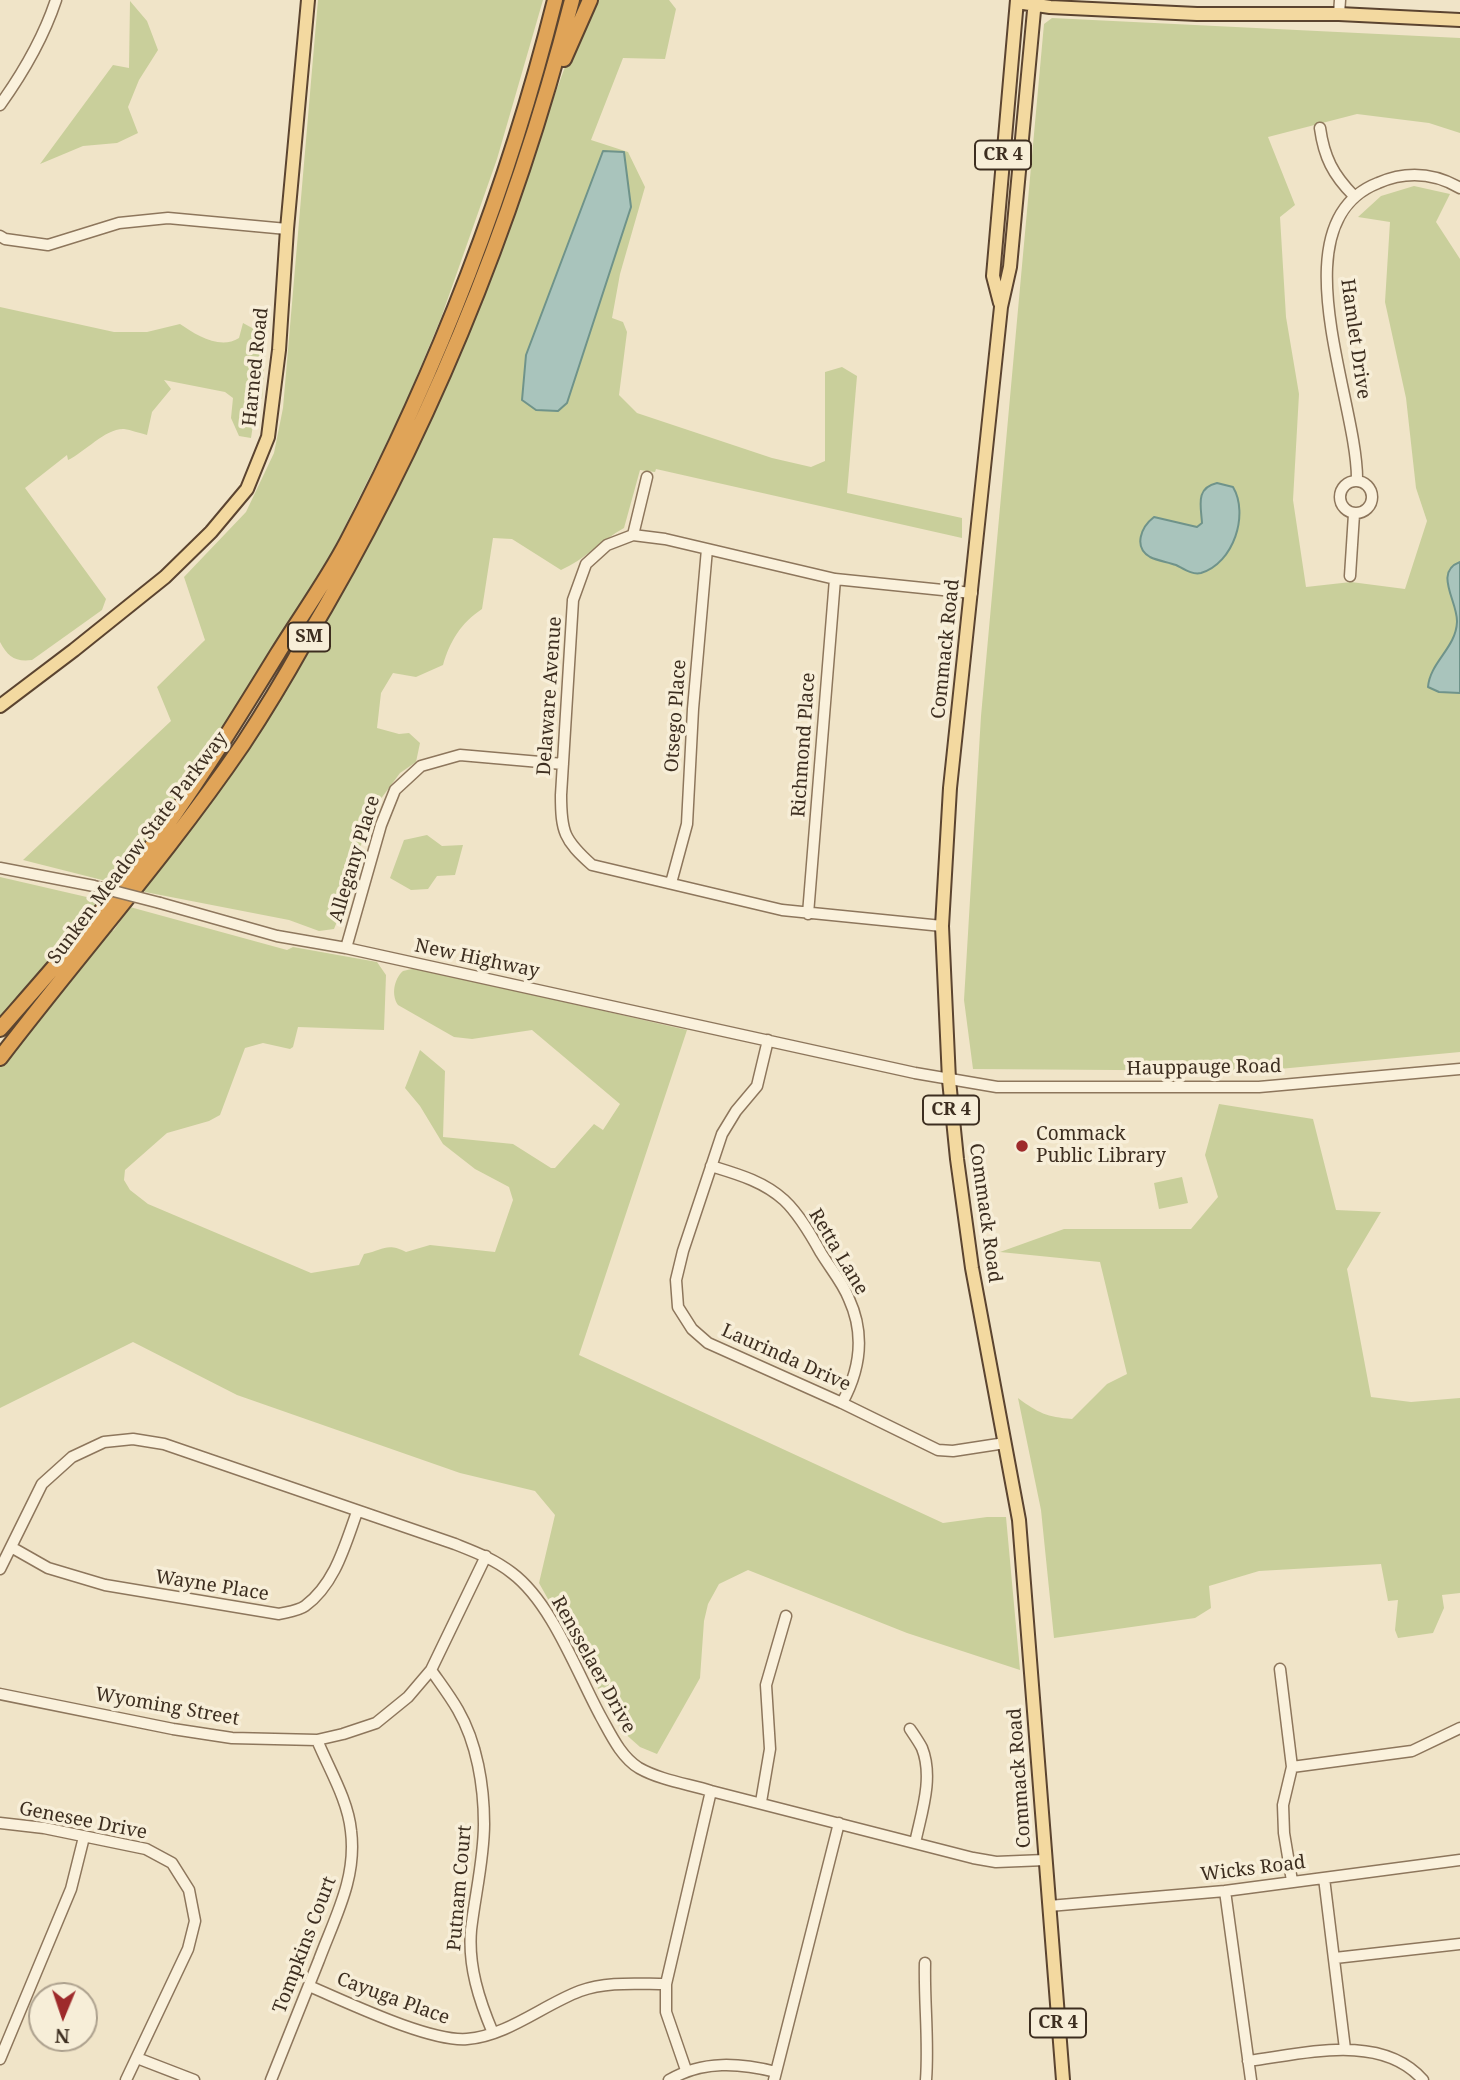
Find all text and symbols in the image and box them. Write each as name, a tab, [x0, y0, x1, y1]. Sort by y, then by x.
road number: CR 4	[975, 140, 1031, 170]
street label: Hamlet Drive	[1335, 277, 1375, 401]
street label: Harned Road	[238, 306, 274, 428]
street label: Commack Road	[927, 578, 965, 720]
street label: Delaware Avenue	[533, 616, 567, 776]
road number: SM	[288, 622, 330, 652]
street label: Otsego Place	[661, 659, 691, 773]
street label: Richmond Place	[788, 672, 820, 818]
street label: Sunken Meadow State Parkway	[43, 728, 233, 968]
street label: Allegany Place	[325, 793, 385, 925]
street label: New Highway	[413, 935, 541, 983]
street label: Hauppauge Road	[1126, 1055, 1282, 1081]
road number: CR 4	[923, 1096, 979, 1125]
place label: Commack Public Library	[1036, 1124, 1166, 1168]
marker: Commack Public Library	[1014, 1138, 1030, 1154]
street label: Commack Road	[964, 1142, 1006, 1284]
street label: Retta Lane	[803, 1205, 873, 1299]
street label: Laurinda Drive	[718, 1319, 854, 1397]
street label: Wayne Place	[154, 1566, 270, 1606]
street label: Rensselaer Drive	[546, 1593, 640, 1737]
street label: Wyoming Street	[93, 1683, 241, 1731]
street label: Commack Road	[1004, 1707, 1036, 1849]
street label: Genesee Drive	[17, 1797, 149, 1845]
street label: Putnam Court	[443, 1824, 477, 1952]
street label: Wicks Road	[1199, 1851, 1307, 1887]
street label: Tompkins Court	[268, 1873, 342, 2017]
street label: Cayuga Place	[334, 1968, 452, 2030]
north arrow	[28, 1982, 98, 2052]
road number: CR 4	[1030, 2008, 1086, 2038]
text: N	[54, 2023, 70, 2049]

